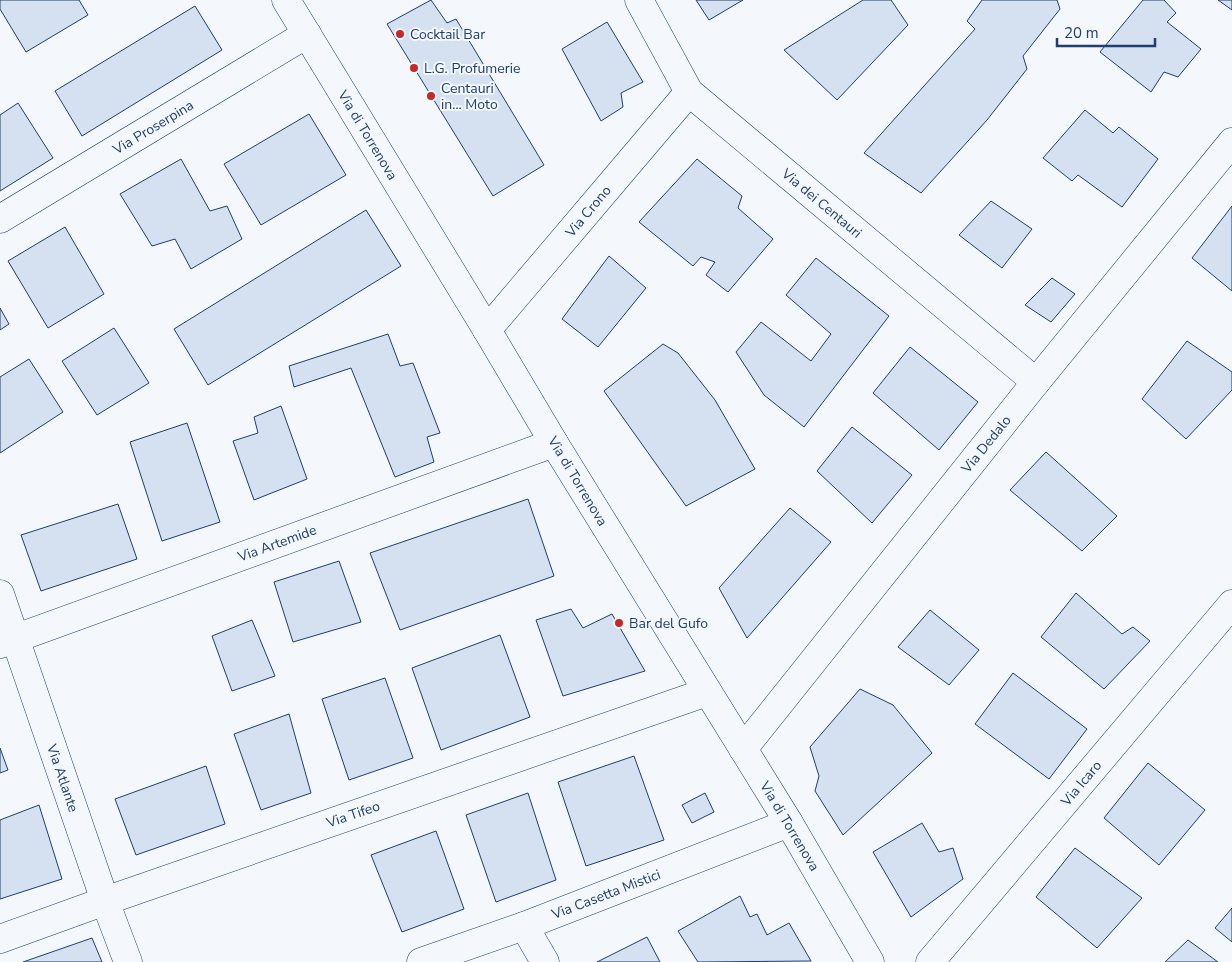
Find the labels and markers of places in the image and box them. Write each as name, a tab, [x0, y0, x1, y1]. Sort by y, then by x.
place label: Cocktail Bar	[410, 25, 485, 44]
marker: Cocktail Bar	[394, 28, 406, 40]
place label: L.G. Profumerie	[424, 59, 520, 78]
marker: L.G. Profumerie	[408, 62, 420, 74]
place label: Centauri in... Moto	[441, 79, 498, 114]
marker: Centauri in... Moto	[425, 90, 437, 102]
place label: Bar del Gufo	[629, 614, 708, 633]
marker: Bar del Gufo	[613, 617, 625, 629]

